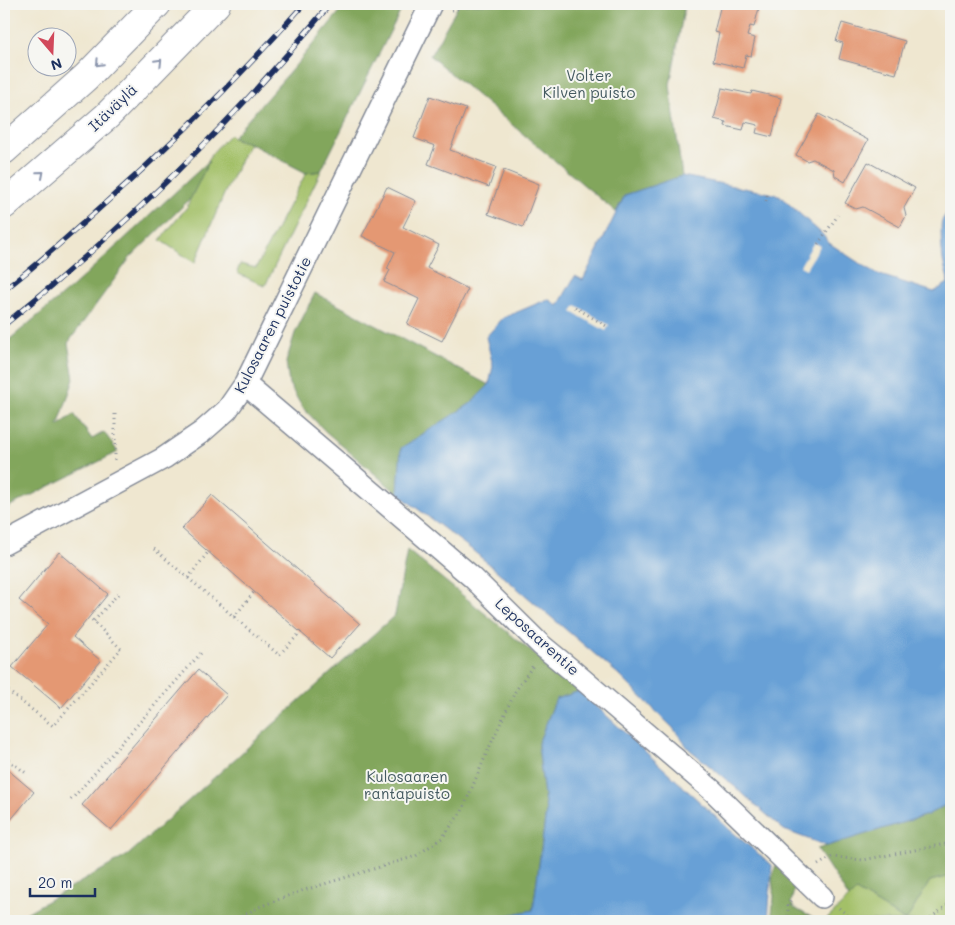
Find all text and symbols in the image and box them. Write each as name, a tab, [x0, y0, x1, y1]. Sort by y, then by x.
north arrow	[28, 28, 78, 78]
text: N	[48, 54, 65, 75]
one-way arrow	[96, 58, 105, 67]
one-way arrow	[153, 59, 162, 68]
park label: Volter Kilven puisto	[543, 65, 635, 102]
street label: Itäväylä	[84, 79, 141, 135]
one-way arrow	[35, 170, 44, 179]
street label: Kulosaaren puistotie	[229, 253, 315, 396]
street label: Leposaarentie	[491, 593, 584, 679]
park label: Kulosaaren rantapuisto	[364, 766, 450, 803]
scale bar	[30, 865, 95, 897]
text: 20 m	[38, 872, 72, 892]

